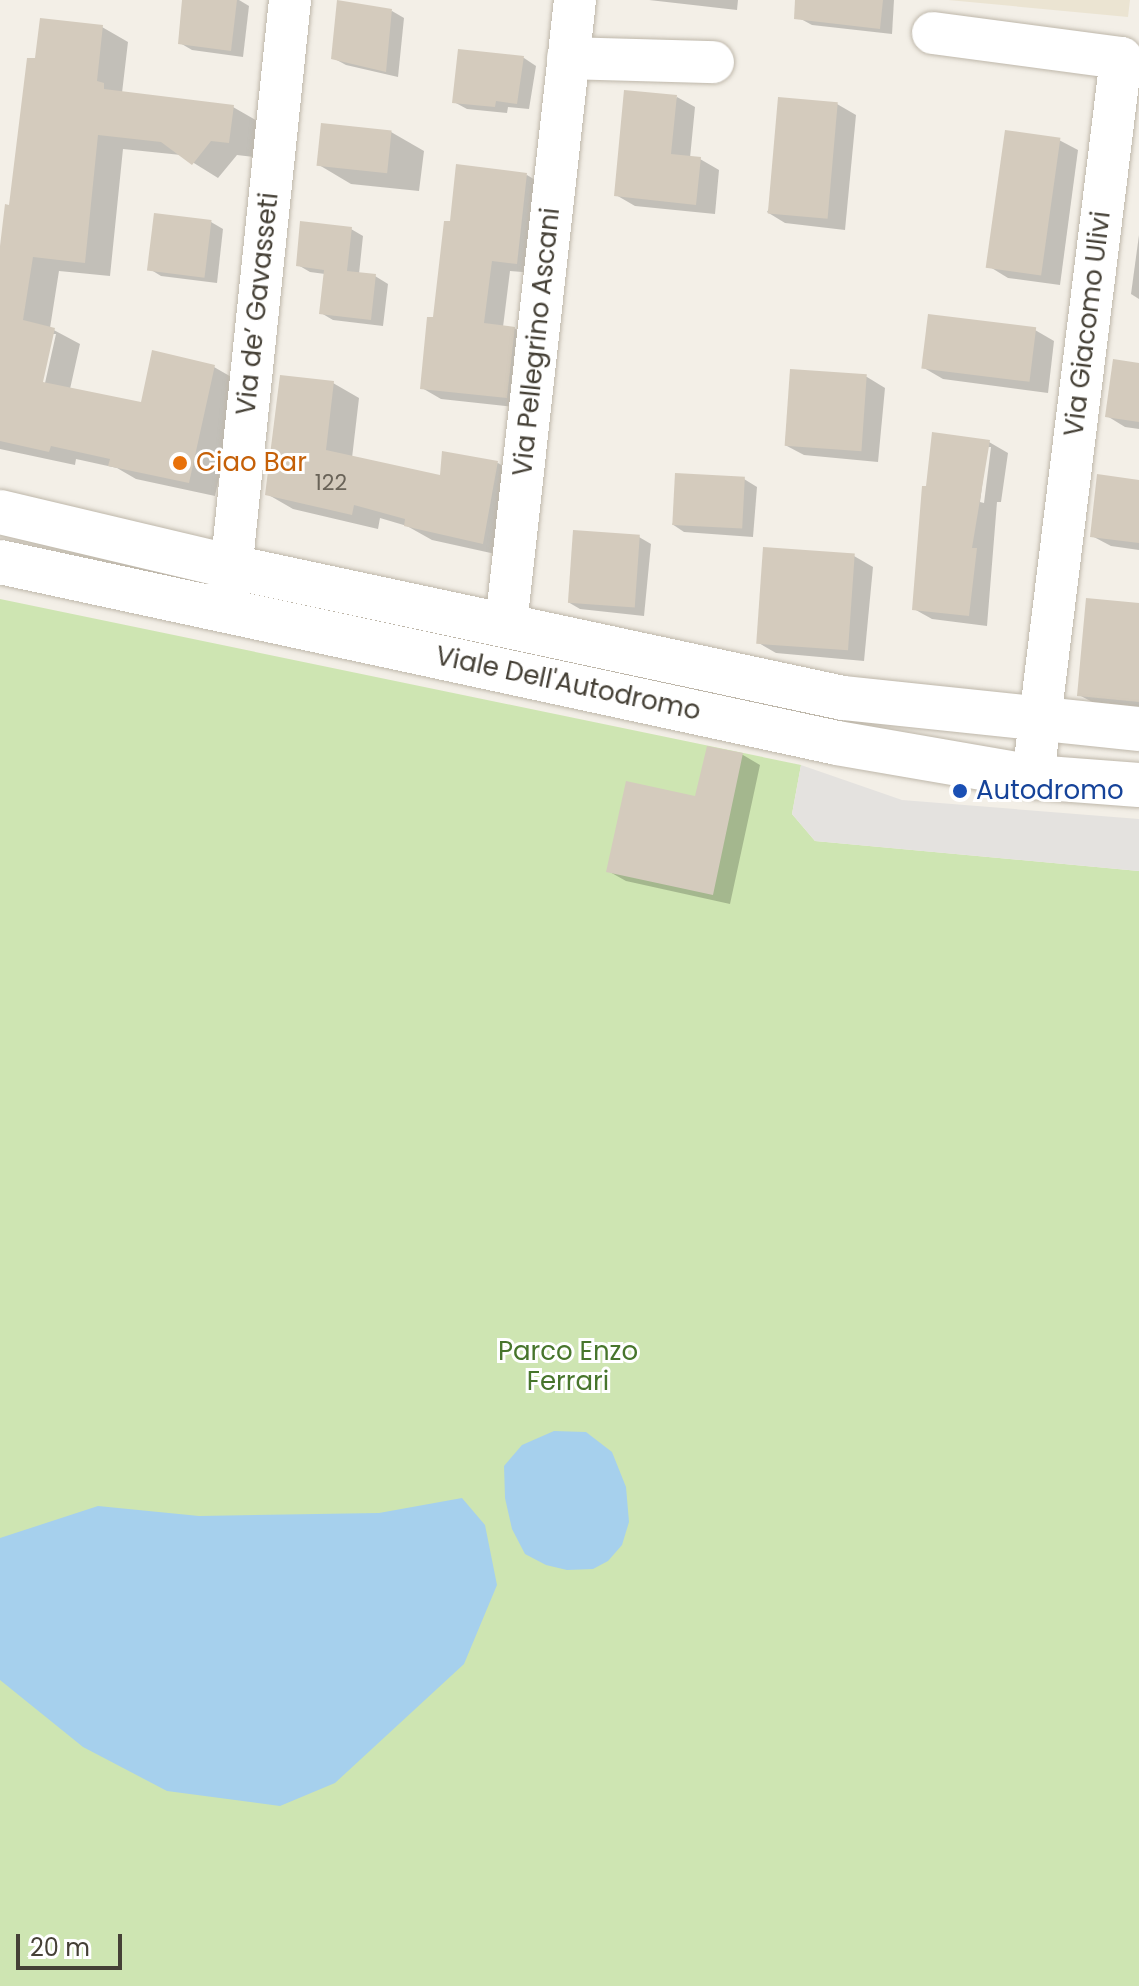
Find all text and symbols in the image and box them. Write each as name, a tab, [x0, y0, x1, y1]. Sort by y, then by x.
street label: Via de’ Gavasseti	[231, 191, 285, 417]
street label: Via Pellegrino Ascani	[507, 206, 567, 478]
street label: Via Giacomo Ulivi	[1059, 210, 1117, 438]
place label: Ciao Bar	[196, 447, 307, 479]
marker: Ciao Bar	[171, 454, 189, 472]
house number: 122	[315, 470, 347, 496]
street label: Viale Dell'Autodromo	[433, 641, 703, 727]
place label: Autodromo	[976, 775, 1124, 807]
marker: Autodromo	[951, 782, 969, 800]
park label: Parco Enzo Ferrari	[498, 1336, 638, 1398]
scale bar	[20, 1918, 126, 1968]
text: 20 m	[30, 1931, 90, 1964]

